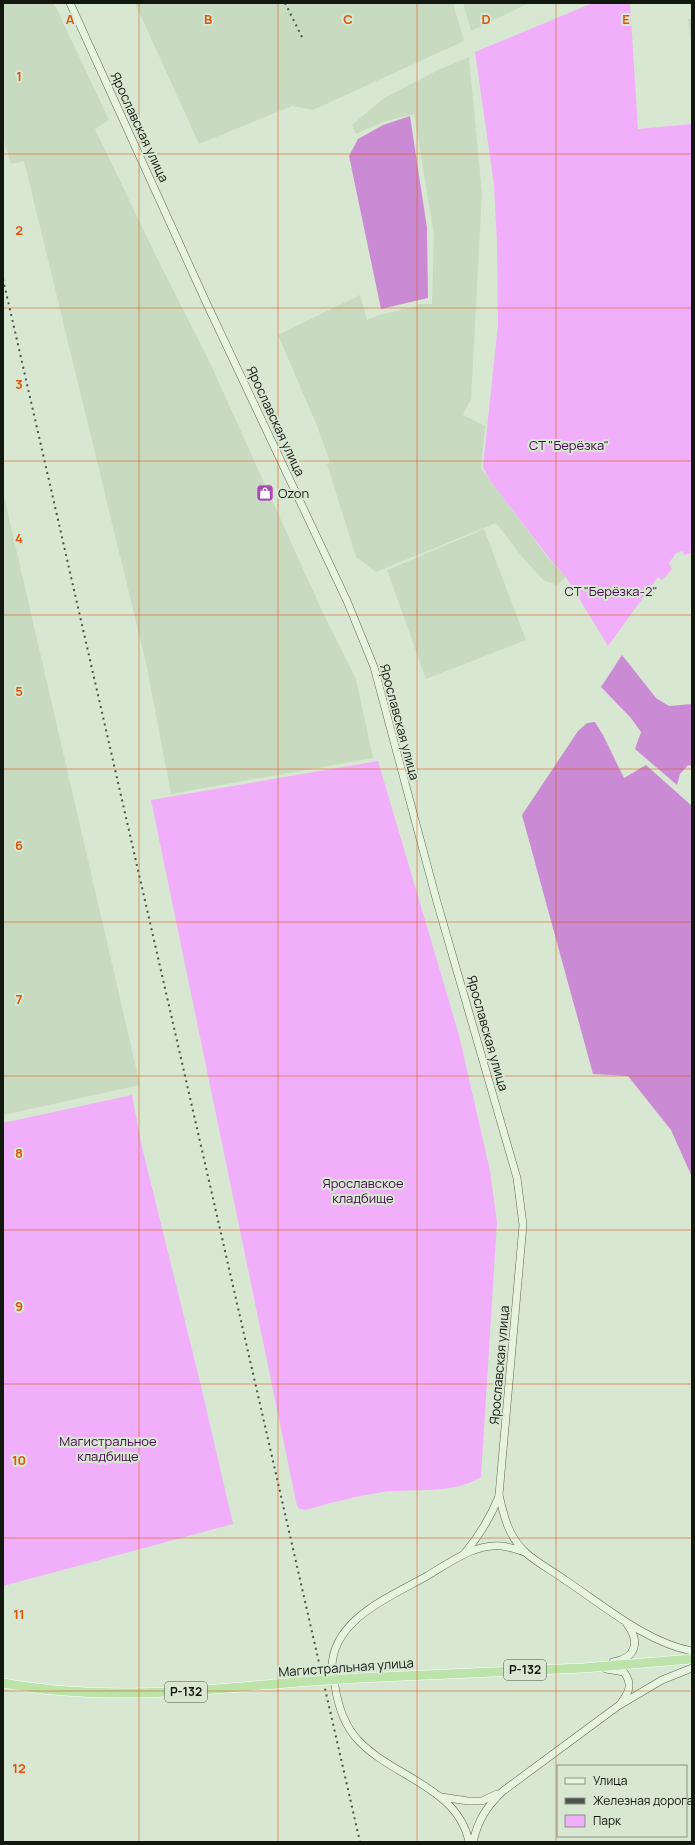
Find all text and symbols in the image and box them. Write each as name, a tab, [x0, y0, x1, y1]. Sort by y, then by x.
text: A	[66, 10, 75, 28]
text: B	[204, 10, 212, 28]
text: C	[343, 10, 353, 28]
text: D	[481, 10, 491, 28]
text: E	[622, 10, 630, 28]
text: 1	[16, 67, 22, 85]
street label: Ярославская улица	[107, 69, 173, 185]
text: 2	[15, 221, 23, 239]
street label: Ярославская улица	[243, 363, 309, 479]
text: 3	[15, 375, 23, 393]
park label: СТ "Берёзка"	[529, 436, 609, 454]
shop icon: Ozon	[255, 483, 275, 503]
place label: Ozon	[278, 484, 309, 502]
text: 4	[15, 529, 23, 547]
park label: СТ "Берёзка-2"	[564, 582, 658, 600]
street label: Ярославская улица	[376, 662, 424, 782]
text: 5	[15, 682, 23, 700]
text: 6	[15, 836, 23, 854]
street label: Ярославская улица	[463, 973, 513, 1093]
text: 7	[16, 990, 23, 1008]
text: 8	[15, 1144, 23, 1162]
park label: Ярославское кладбище	[322, 1174, 404, 1207]
text: 9	[15, 1297, 23, 1315]
street label: Ярославская улица	[485, 1305, 513, 1425]
park label: Магистральное кладбище	[59, 1432, 157, 1465]
text: 10	[12, 1451, 26, 1469]
text: 11	[13, 1605, 25, 1623]
street label: Магистральная улица	[278, 1653, 414, 1681]
road number: Р-132	[504, 1660, 546, 1680]
road number: Р-132	[165, 1682, 207, 1702]
text: 12	[12, 1759, 26, 1777]
legend	[557, 1765, 687, 1837]
text: Улица	[593, 1772, 627, 1789]
text: Железная дорога	[593, 1792, 693, 1809]
text: Парк	[593, 1812, 622, 1829]

